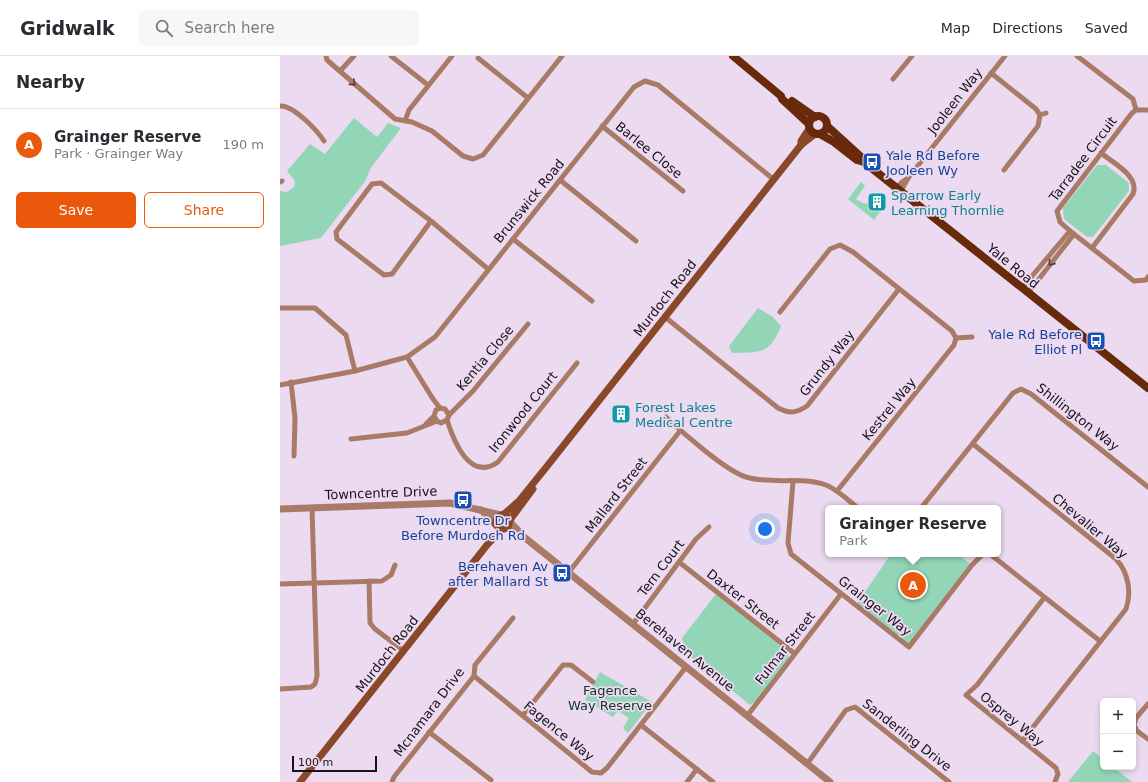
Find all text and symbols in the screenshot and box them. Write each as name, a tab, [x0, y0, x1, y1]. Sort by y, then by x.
search box	[139, 10, 419, 46]
text: Gridwalk	[20, 17, 115, 39]
icon: search	[153, 17, 175, 39]
text: Search here	[185, 19, 275, 37]
text: Map	[941, 20, 970, 36]
text: Directions	[992, 20, 1063, 36]
text: Saved	[1085, 20, 1128, 36]
street label: Jooleen Way	[924, 65, 986, 138]
text: Nearby	[16, 72, 85, 92]
one-way arrow	[349, 78, 356, 85]
street label: Tarradee Circuit	[1046, 114, 1120, 205]
street label: Barlee Close	[613, 119, 685, 181]
text: Grainger Reserve	[54, 128, 201, 146]
text: A	[24, 137, 34, 152]
text: 190 m	[222, 137, 264, 152]
text: Park · Grainger Way	[54, 146, 183, 161]
place label: Yale Rd Before Jooleen Wy	[885, 148, 980, 178]
bus stop icon: Yale Rd Before Jooleen Wy	[861, 151, 883, 173]
street label: Brunswick Road	[491, 156, 567, 246]
place label: Sparrow Early Learning Thornlie	[891, 188, 1004, 218]
building icon: Sparrow Early Learning Thornlie	[866, 191, 888, 213]
button: Save	[16, 192, 136, 228]
button: Share	[144, 192, 264, 228]
street label: Yale Road	[983, 240, 1042, 291]
street label: Murdoch Road	[630, 257, 700, 339]
one-way arrow	[1049, 259, 1056, 266]
street label: Kentia Close	[453, 322, 517, 394]
street label: Grundy Way	[797, 327, 858, 399]
place label: Yale Rd Before Elliot Pl	[987, 327, 1082, 357]
bus stop icon: Yale Rd Before Elliot Pl	[1085, 330, 1107, 352]
street label: Ironwood Court	[486, 369, 560, 455]
street label: Kestrel Way	[859, 374, 919, 443]
street label: Shillington Way	[1034, 380, 1122, 454]
place label: Forest Lakes Medical Centre	[635, 400, 732, 430]
building icon: Forest Lakes Medical Centre	[610, 403, 632, 425]
street label: Mallard Street	[582, 454, 650, 536]
street label: Towncentre Drive	[323, 484, 438, 503]
bus stop icon: Towncentre Dr Before Murdoch Rd	[452, 489, 474, 511]
street label: Chevalier Way	[1049, 490, 1131, 562]
popup	[825, 505, 1001, 557]
place label: Towncentre Dr Before Murdoch Rd	[401, 513, 525, 543]
text: Grainger Reserve	[839, 515, 987, 533]
your location	[755, 519, 775, 539]
text: Park	[839, 533, 867, 548]
street label: Tern Court	[634, 537, 687, 600]
place label: Berehaven Av after Mallard St	[448, 559, 548, 589]
bus stop icon: Berehaven Av after Mallard St	[551, 562, 573, 584]
street label: Daxter Street	[704, 566, 782, 632]
pin: A	[900, 570, 926, 600]
street label: Grainger Way	[835, 573, 915, 639]
street label: Berehaven Avenue	[633, 606, 737, 694]
street label: Fulmar Street	[752, 609, 818, 687]
street label: Murdoch Road	[352, 613, 422, 695]
street label: Mcnamara Drive	[391, 665, 467, 759]
park label: Fagence Way Reserve	[568, 683, 652, 713]
street label: Osprey Way	[977, 689, 1047, 750]
street label: Sanderling Drive	[860, 696, 954, 774]
street label: Fagence Way	[521, 698, 597, 764]
map controls	[1100, 698, 1136, 770]
button: +	[1100, 698, 1136, 734]
button: −	[1100, 734, 1136, 770]
scale bar	[292, 754, 377, 773]
text: 100 m	[298, 756, 333, 769]

